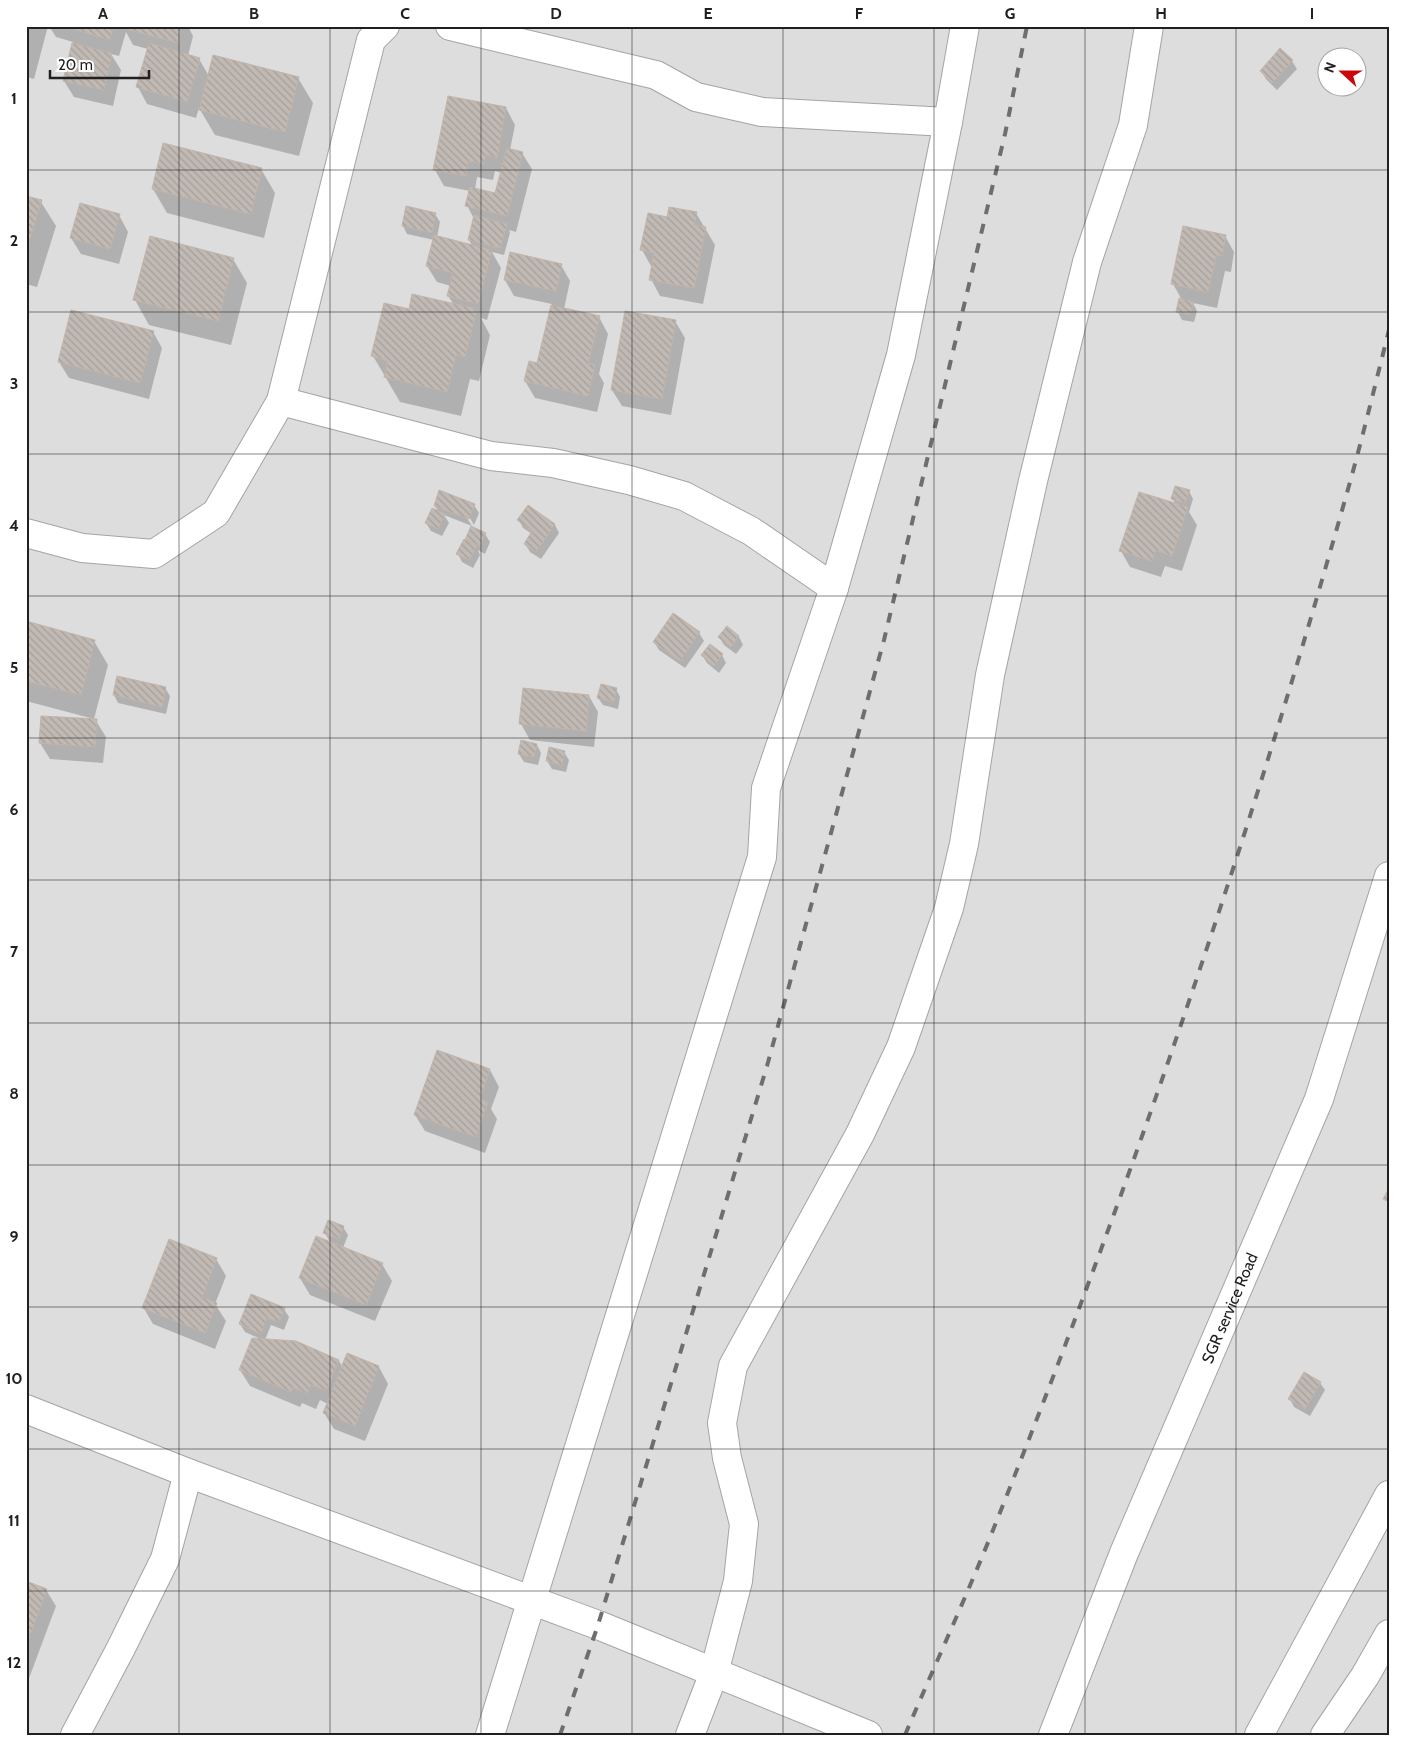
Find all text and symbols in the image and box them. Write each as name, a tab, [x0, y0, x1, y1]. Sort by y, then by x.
text: A	[98, 4, 108, 23]
text: B	[249, 4, 259, 23]
text: C	[400, 4, 410, 23]
text: D	[550, 4, 562, 23]
text: E	[703, 4, 713, 23]
text: F	[855, 4, 864, 23]
text: G	[1005, 4, 1015, 23]
text: H	[1155, 4, 1167, 23]
text: I	[1310, 4, 1314, 23]
scale bar	[50, 48, 149, 80]
north arrow	[1318, 48, 1368, 98]
text: 20 m	[58, 56, 93, 74]
text: N	[1320, 59, 1340, 75]
text: 1	[11, 89, 17, 108]
text: 2	[10, 231, 18, 250]
text: 3	[10, 374, 18, 393]
text: 4	[9, 516, 19, 535]
text: 5	[10, 658, 18, 677]
text: 6	[10, 800, 19, 819]
text: 7	[10, 942, 19, 961]
text: 8	[9, 1084, 19, 1103]
text: 9	[10, 1227, 19, 1246]
street label: SGR service Road	[1198, 1250, 1262, 1366]
text: 10	[5, 1369, 23, 1388]
text: 11	[8, 1511, 20, 1530]
text: 12	[7, 1653, 21, 1672]

